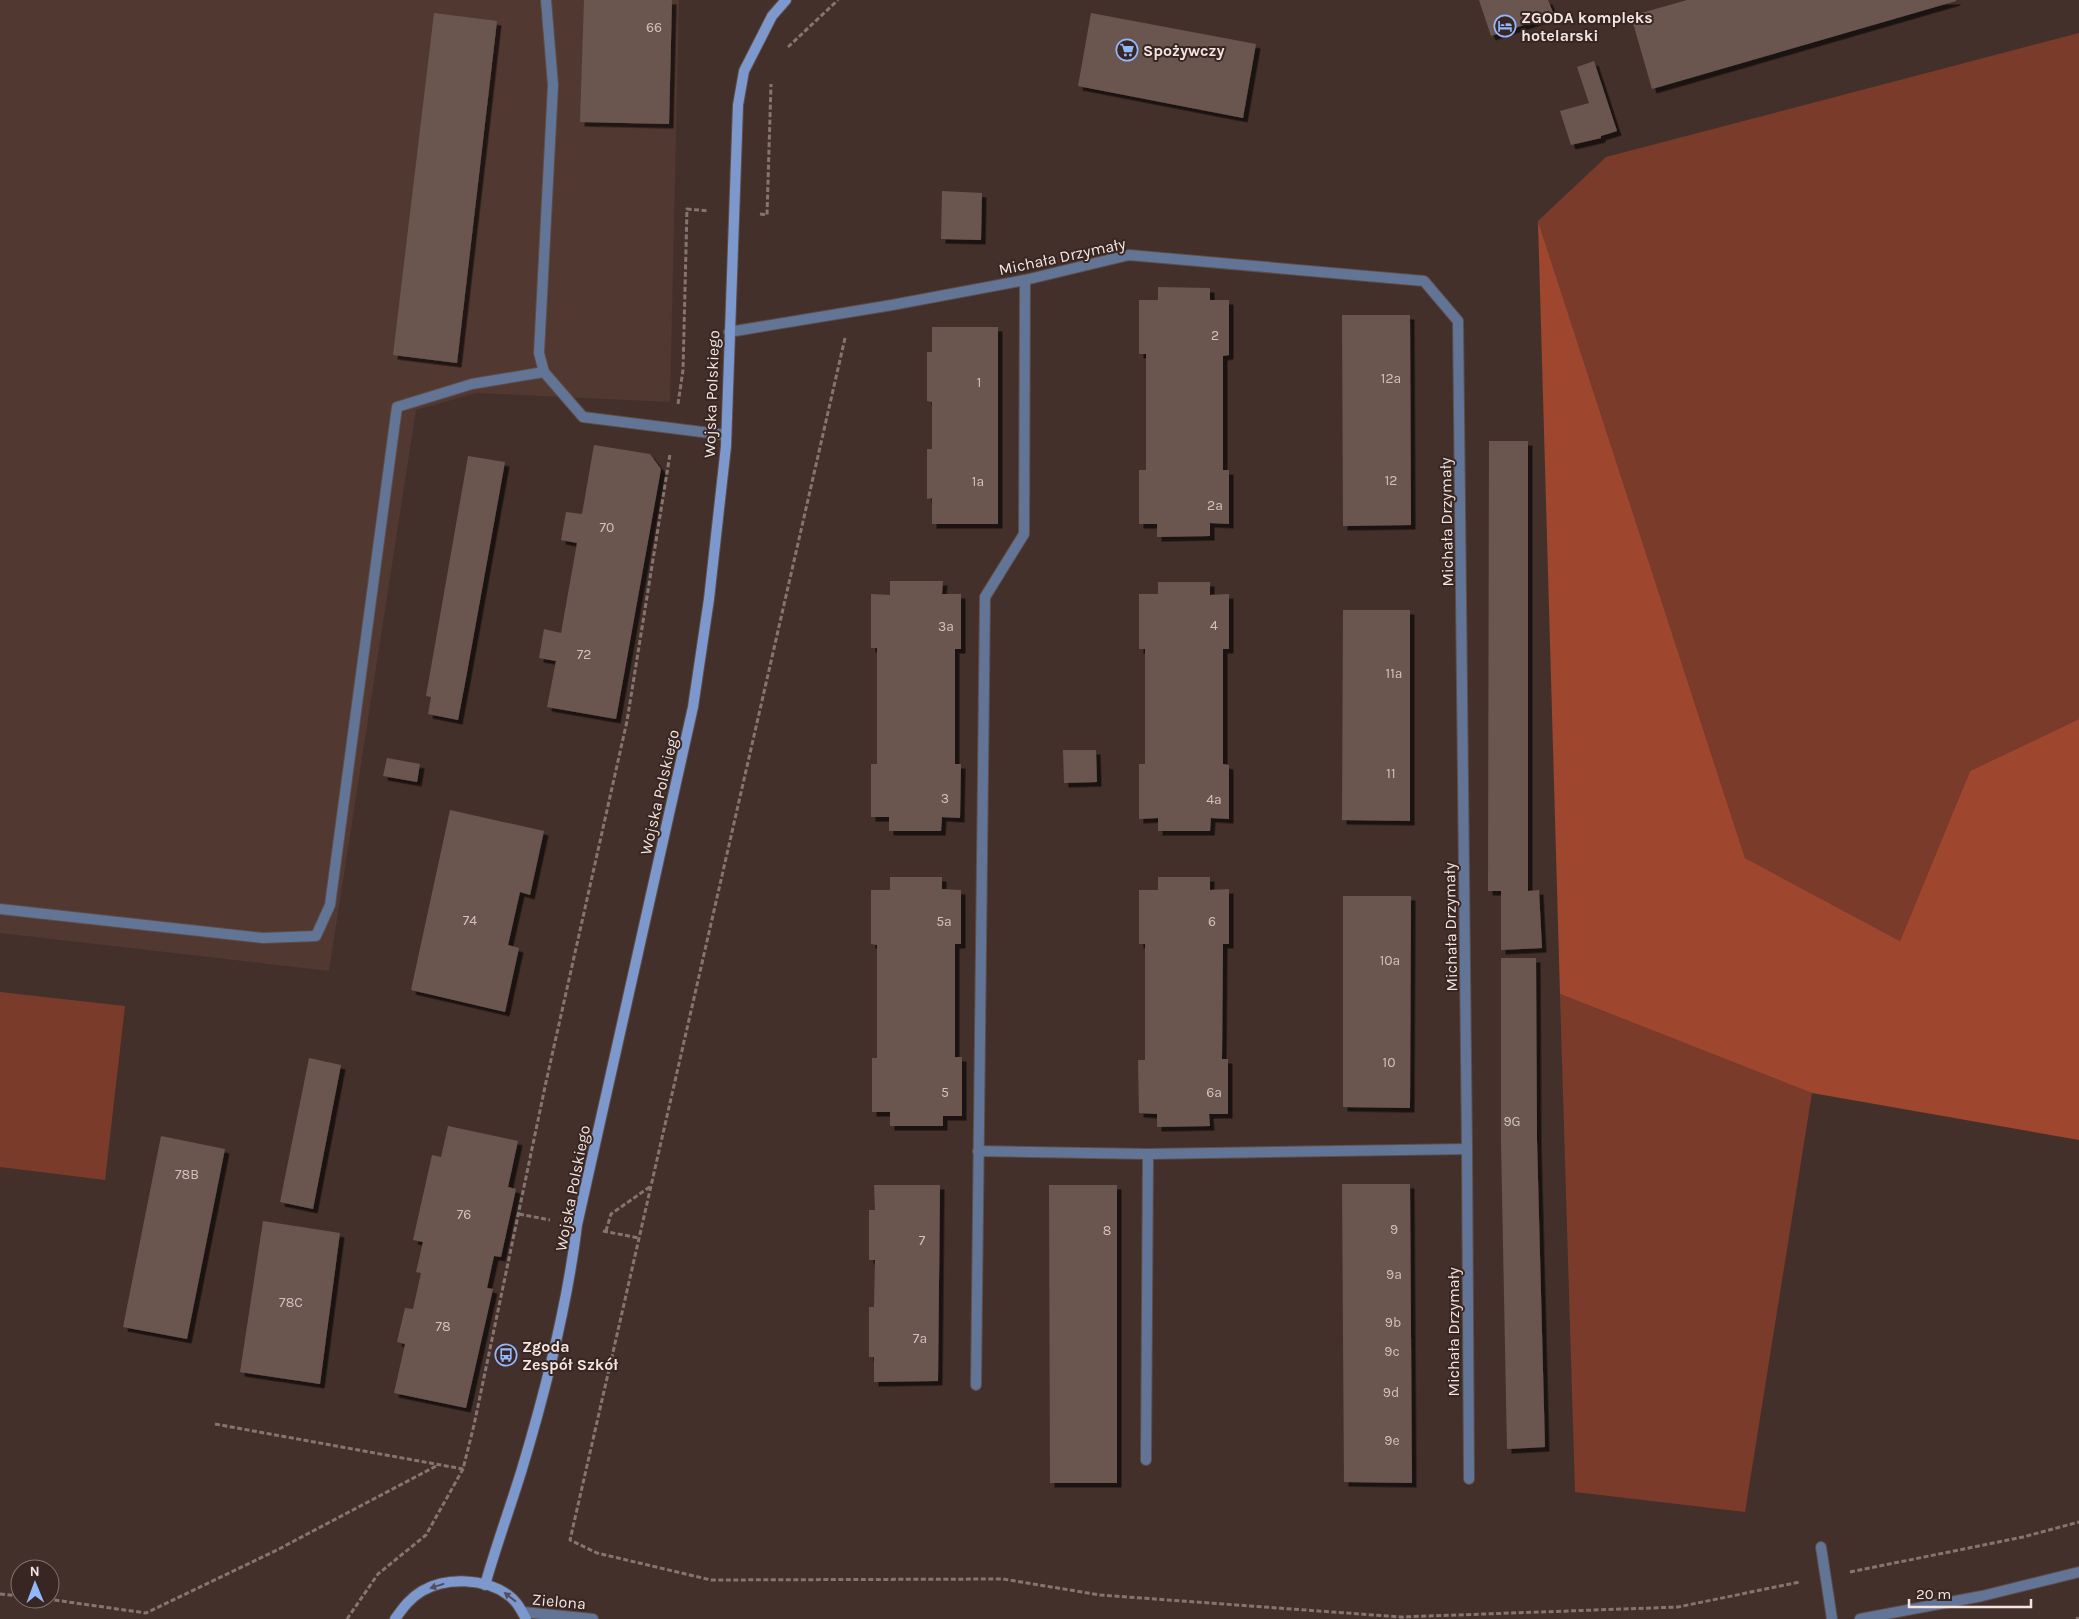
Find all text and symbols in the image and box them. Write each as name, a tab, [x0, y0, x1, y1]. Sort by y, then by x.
place label: ZGODA kompleks hotelarski	[1521, 8, 1653, 45]
hotel icon: ZGODA kompleks hotelarski	[1493, 14, 1517, 38]
house number: 66	[646, 19, 662, 36]
supermarket icon: Spożywczy	[1115, 38, 1139, 62]
place label: Spożywczy	[1143, 41, 1225, 60]
street label: Michała Drzymały	[997, 234, 1128, 279]
house number: 2	[1211, 327, 1219, 344]
street label: Wojska Polskiego	[700, 330, 723, 458]
house number: 12a	[1381, 370, 1401, 387]
house number: 1	[977, 374, 981, 391]
street label: Michała Drzymały	[1436, 457, 1457, 587]
house number: 12	[1385, 472, 1397, 489]
house number: 1a	[972, 473, 984, 490]
house number: 2a	[1207, 497, 1223, 514]
house number: 70	[600, 519, 614, 536]
house number: 4	[1210, 617, 1218, 634]
house number: 3a	[938, 618, 954, 635]
house number: 72	[577, 646, 591, 663]
house number: 11a	[1386, 665, 1402, 682]
street label: Wojska Polskiego	[636, 728, 683, 857]
house number: 11	[1386, 765, 1396, 782]
house number: 3	[941, 790, 949, 807]
house number: 4a	[1206, 791, 1222, 808]
street label: Michała Drzymały	[1440, 862, 1461, 992]
house number: 74	[463, 912, 477, 929]
house number: 5a	[936, 913, 952, 930]
house number: 6	[1208, 913, 1216, 930]
house number: 10a	[1380, 952, 1400, 969]
house number: 10	[1383, 1054, 1395, 1071]
house number: 5	[941, 1084, 949, 1101]
house number: 6a	[1206, 1084, 1222, 1101]
house number: 9G	[1503, 1113, 1521, 1130]
street label: Wojska Polskiego	[551, 1124, 594, 1253]
house number: 78B	[175, 1166, 199, 1183]
house number: 76	[457, 1206, 471, 1223]
house number: 9	[1390, 1221, 1398, 1238]
house number: 8	[1103, 1222, 1111, 1239]
house number: 7	[919, 1232, 926, 1249]
house number: 9a	[1386, 1266, 1402, 1283]
street label: Michała Drzymały	[1444, 1267, 1463, 1397]
house number: 78C	[279, 1294, 303, 1311]
house number: 9b	[1385, 1314, 1401, 1331]
house number: 78	[435, 1318, 451, 1335]
house number: 7a	[913, 1330, 927, 1347]
place label: Zgoda Zespół Szkół	[522, 1337, 618, 1374]
bus stop icon: Zgoda Zespół Szkół	[494, 1343, 518, 1367]
house number: 9c	[1384, 1343, 1400, 1360]
house number: 9d	[1383, 1384, 1399, 1401]
house number: 9e	[1384, 1432, 1400, 1449]
north arrow	[10, 1559, 60, 1609]
text: N	[30, 1563, 40, 1580]
scale bar	[1909, 1576, 2032, 1608]
one-way arrow	[429, 1582, 444, 1590]
text: 20 m	[1916, 1585, 1951, 1603]
street label: Zielona	[531, 1590, 587, 1613]
one-way arrow	[503, 1592, 516, 1603]

